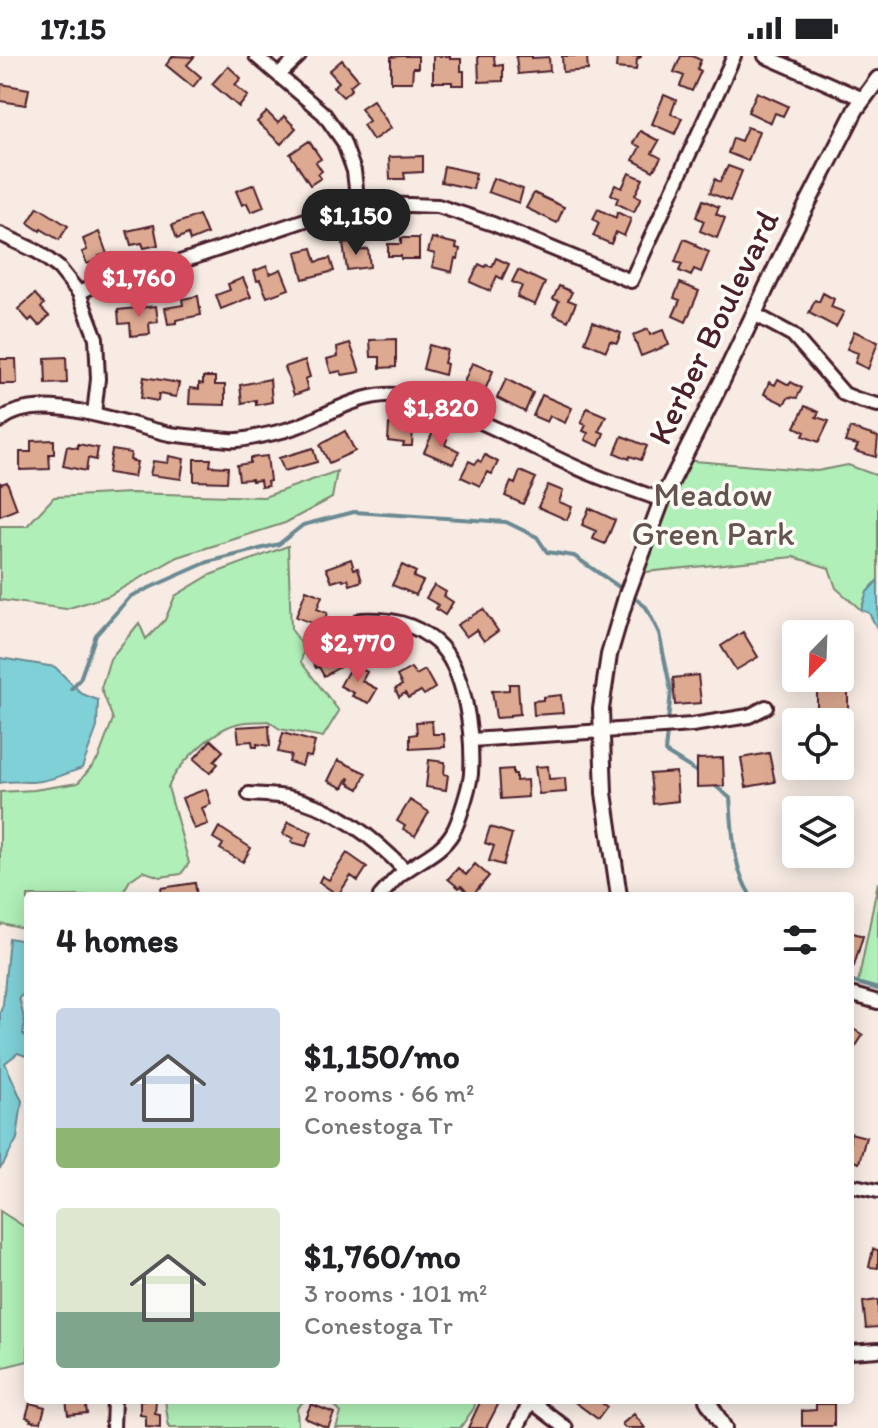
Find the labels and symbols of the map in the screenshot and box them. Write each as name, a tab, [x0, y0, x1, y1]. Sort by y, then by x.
pin: $1,150	[291, 189, 421, 257]
street label: Kerber Boulevard	[639, 203, 788, 451]
pin: $1,760	[74, 251, 204, 319]
pin: $1,820	[376, 381, 506, 449]
park label: Meadow Green Park	[631, 474, 795, 554]
pin: $2,770	[293, 616, 423, 684]
north arrow	[782, 620, 854, 692]

